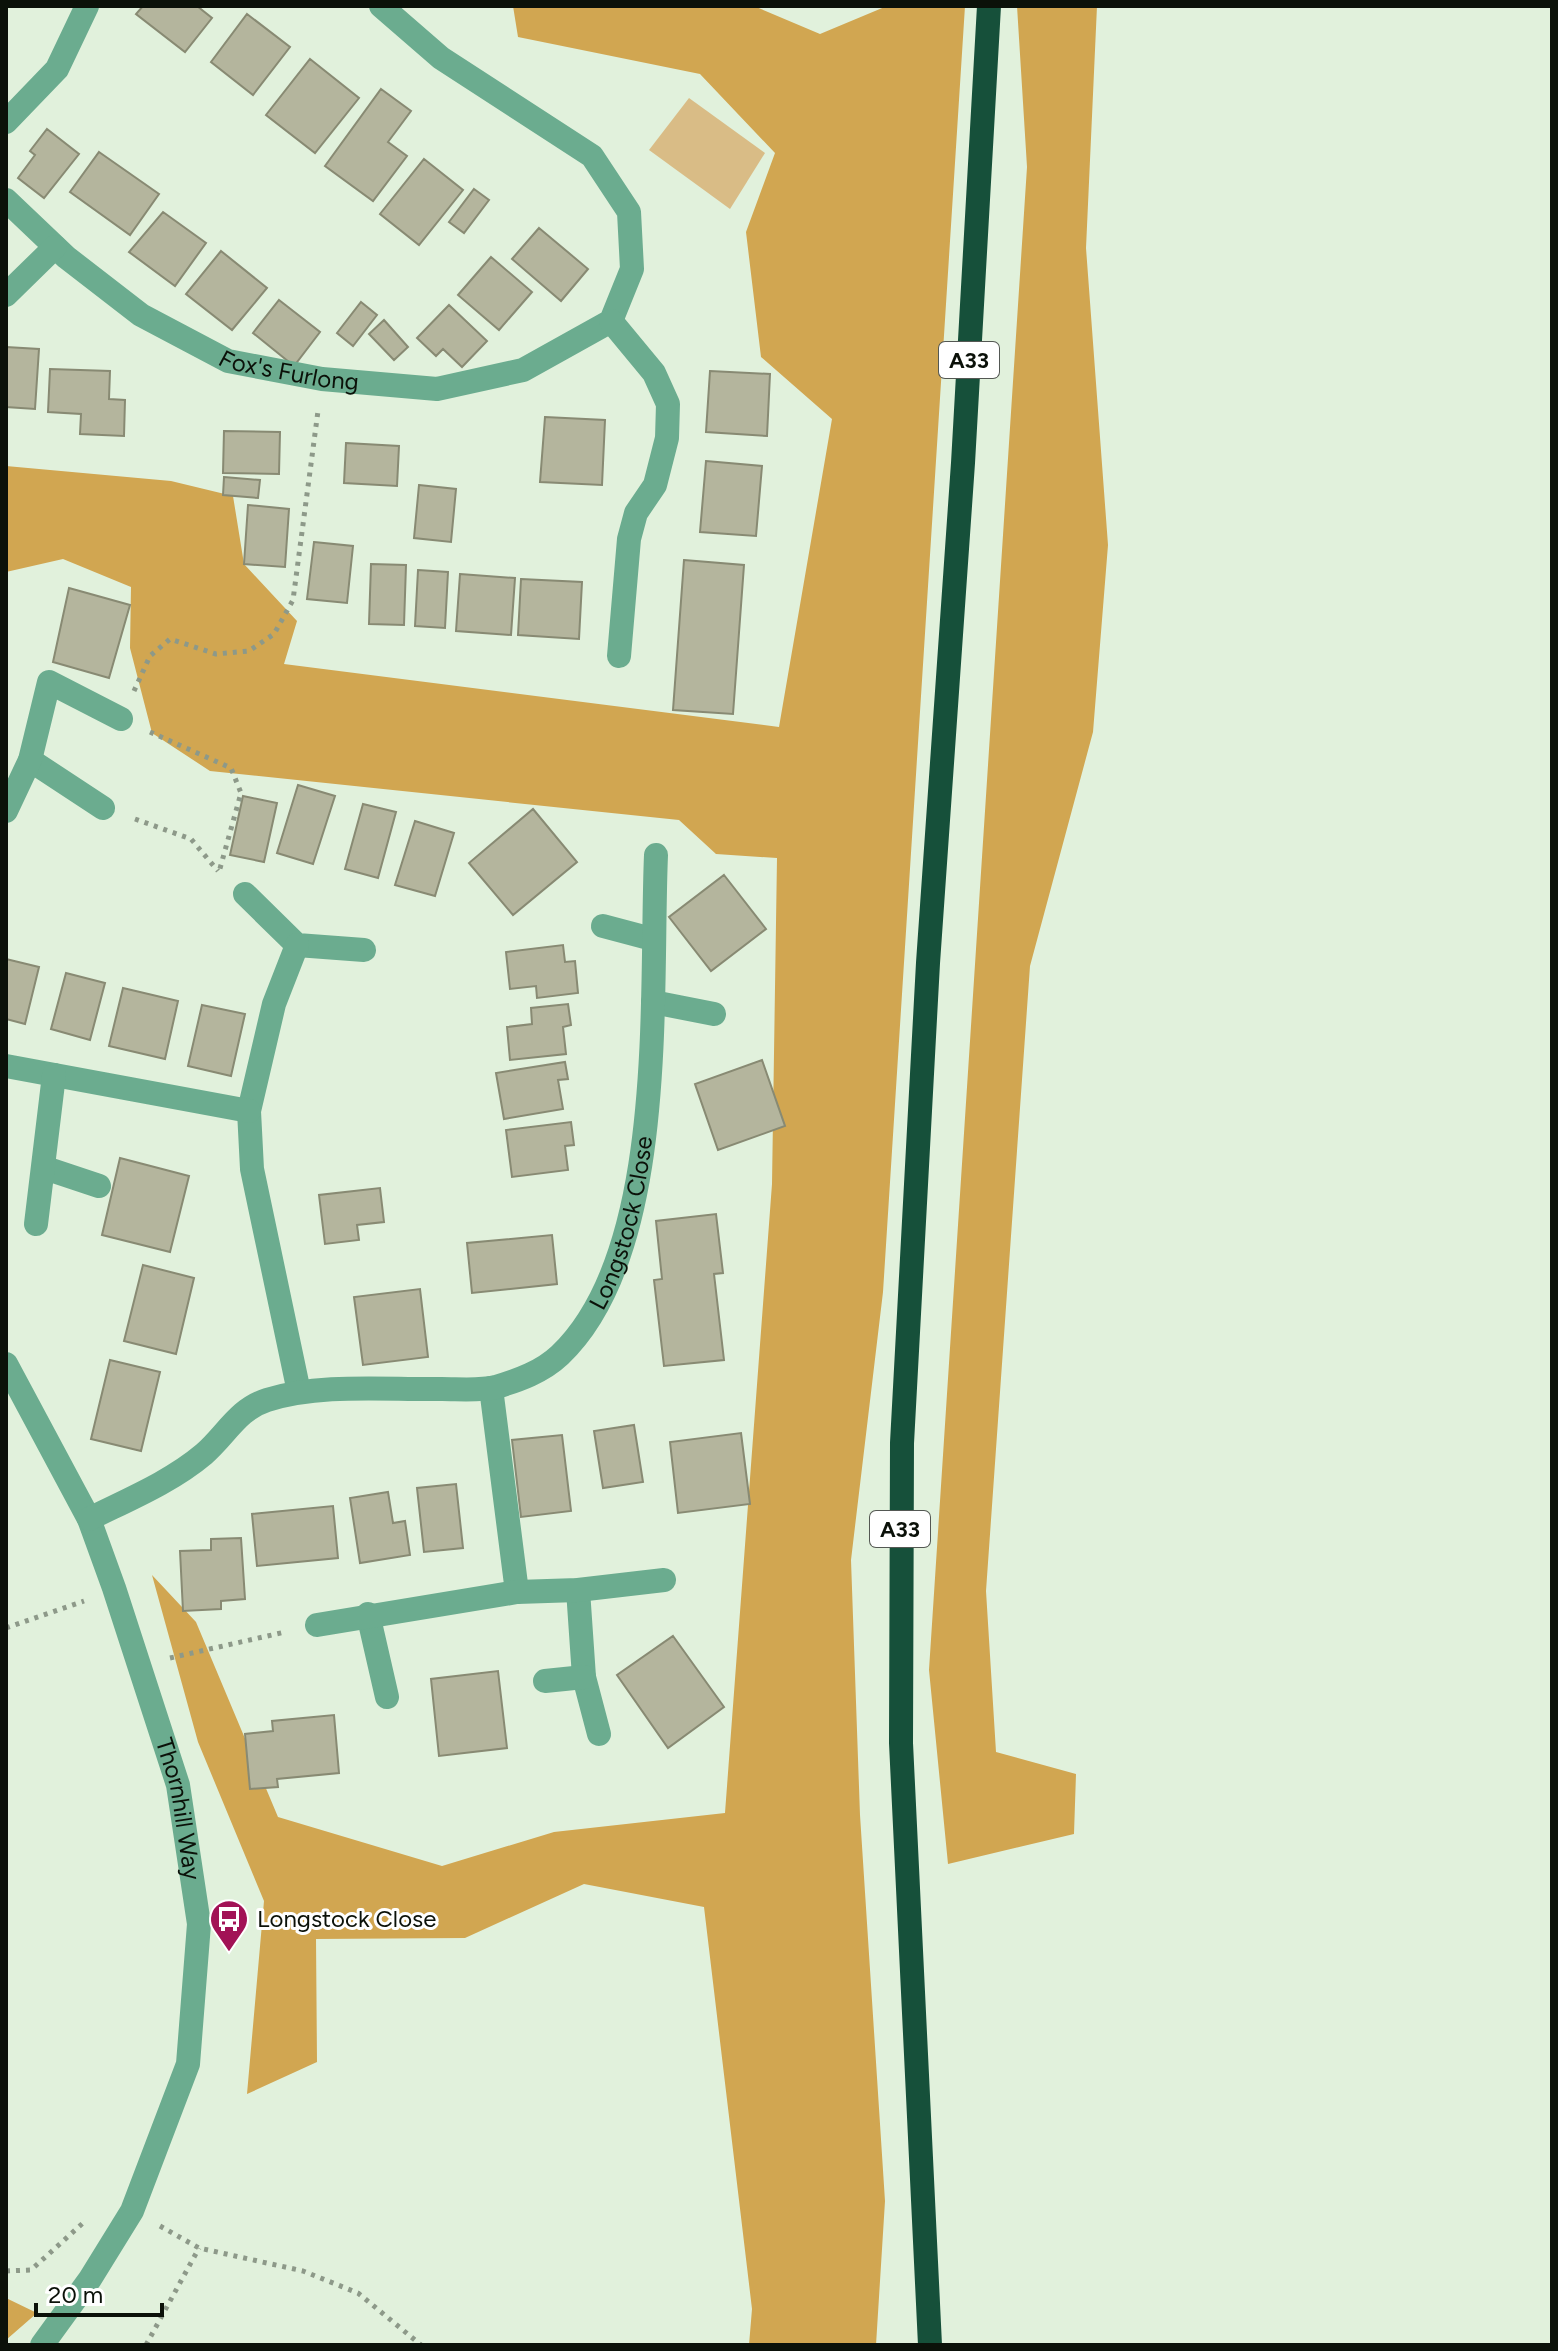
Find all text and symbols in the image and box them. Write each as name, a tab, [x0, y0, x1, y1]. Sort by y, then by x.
road number: A33	[939, 342, 999, 378]
street label: Fox's Furlong	[214, 344, 360, 396]
street label: Longstock Close	[583, 1134, 658, 1315]
road number: A33	[870, 1511, 930, 1547]
street label: Thornhill Way	[150, 1734, 207, 1882]
bus stop icon: Longstock Close	[208, 1898, 250, 1953]
place label: Longstock Close	[257, 1904, 436, 1933]
scale bar	[36, 2267, 162, 2317]
text: 20 m	[48, 2280, 103, 2309]

